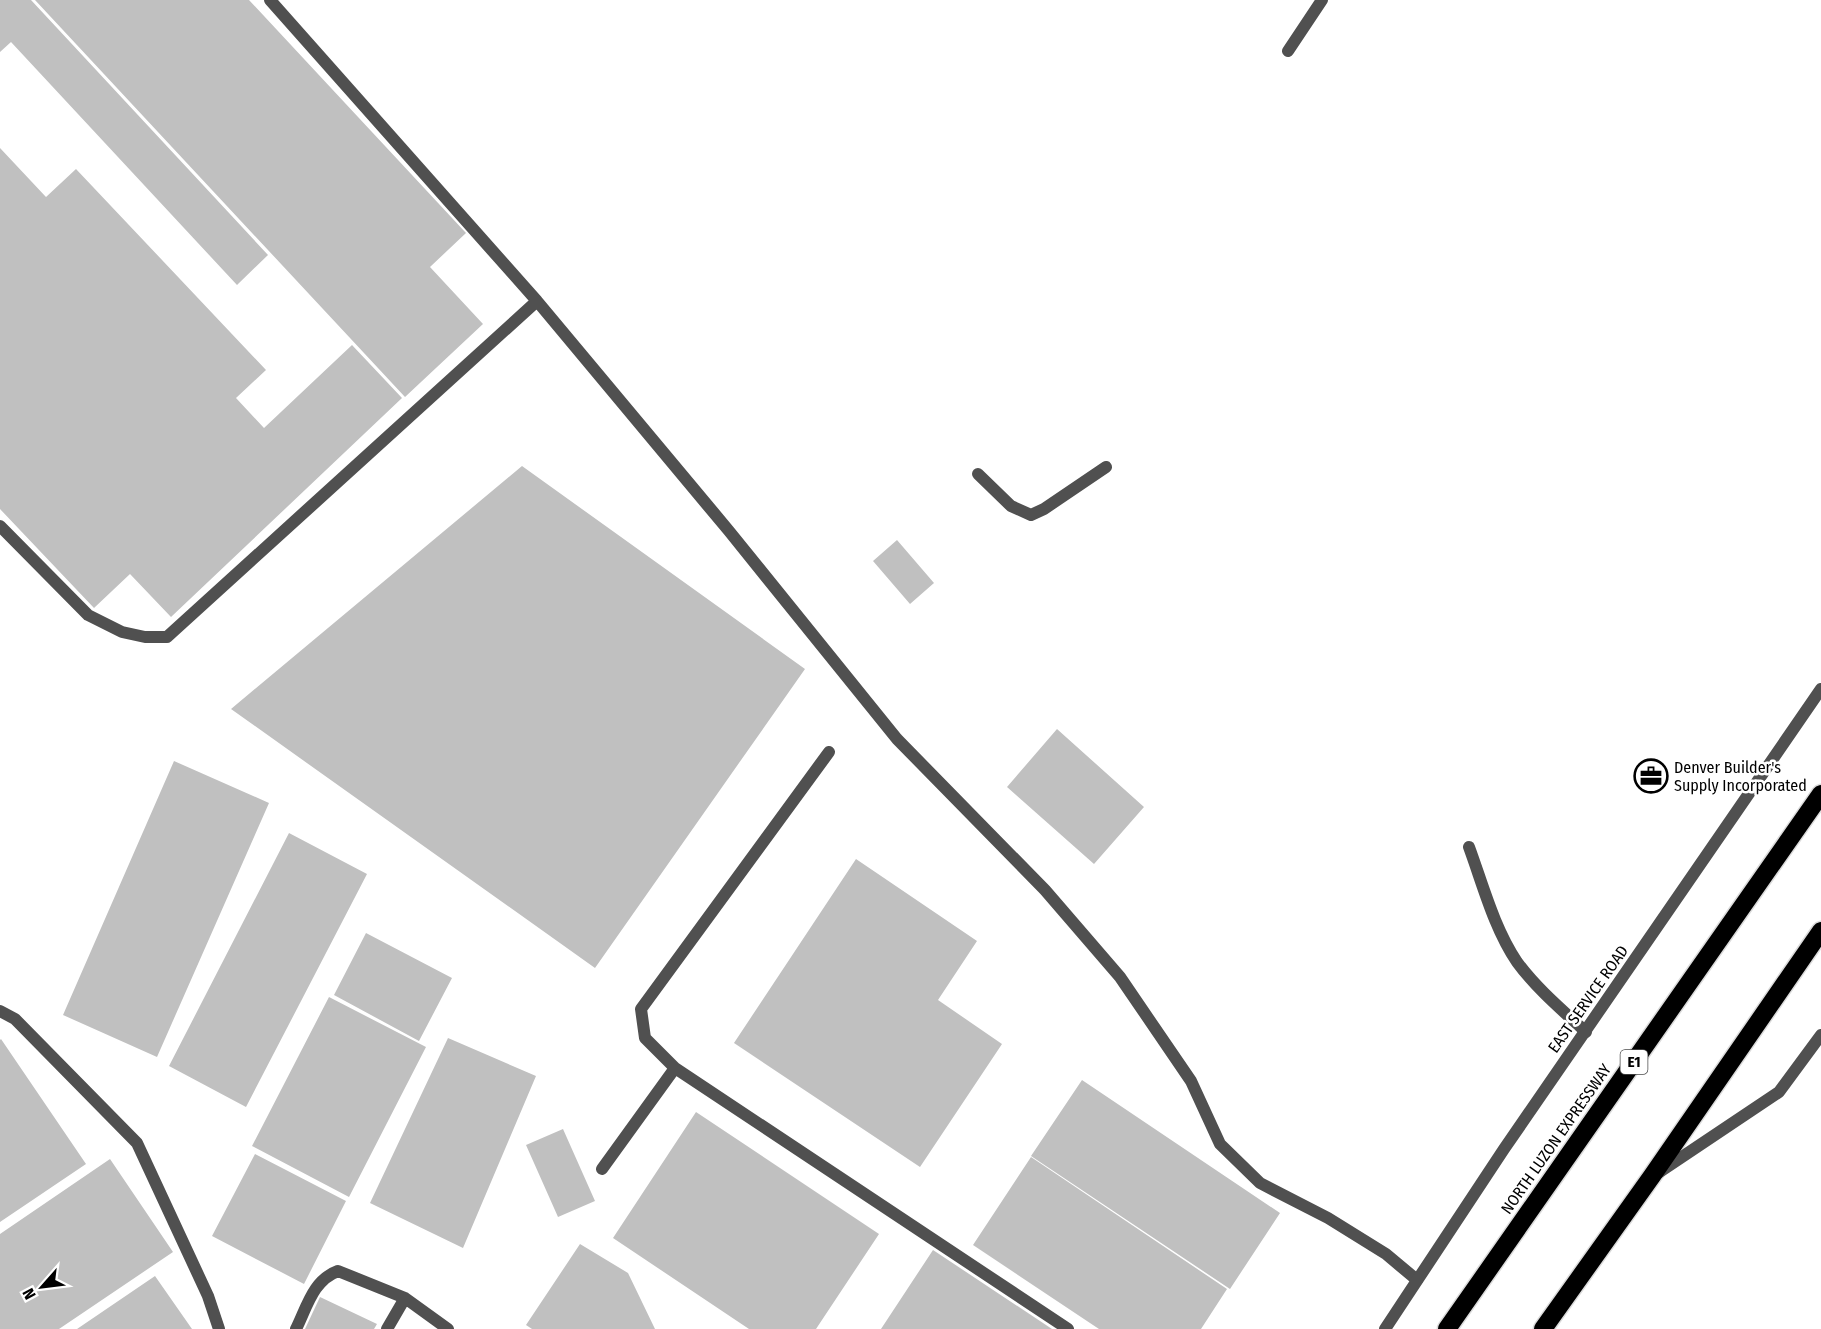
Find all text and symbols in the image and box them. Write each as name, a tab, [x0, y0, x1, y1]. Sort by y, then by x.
office icon: Denver Builder's Supply Incorporated	[1633, 758, 1669, 794]
place label: Denver Builder's Supply Incorporated	[1674, 758, 1807, 795]
street label: EAST SERVICE ROAD	[1544, 942, 1632, 1056]
road number: E1	[1620, 1050, 1648, 1074]
street label: NORTH LUZON EXPRESSWAY	[1497, 1060, 1615, 1218]
north arrow	[12, 1257, 72, 1317]
text: N	[19, 1285, 40, 1303]

